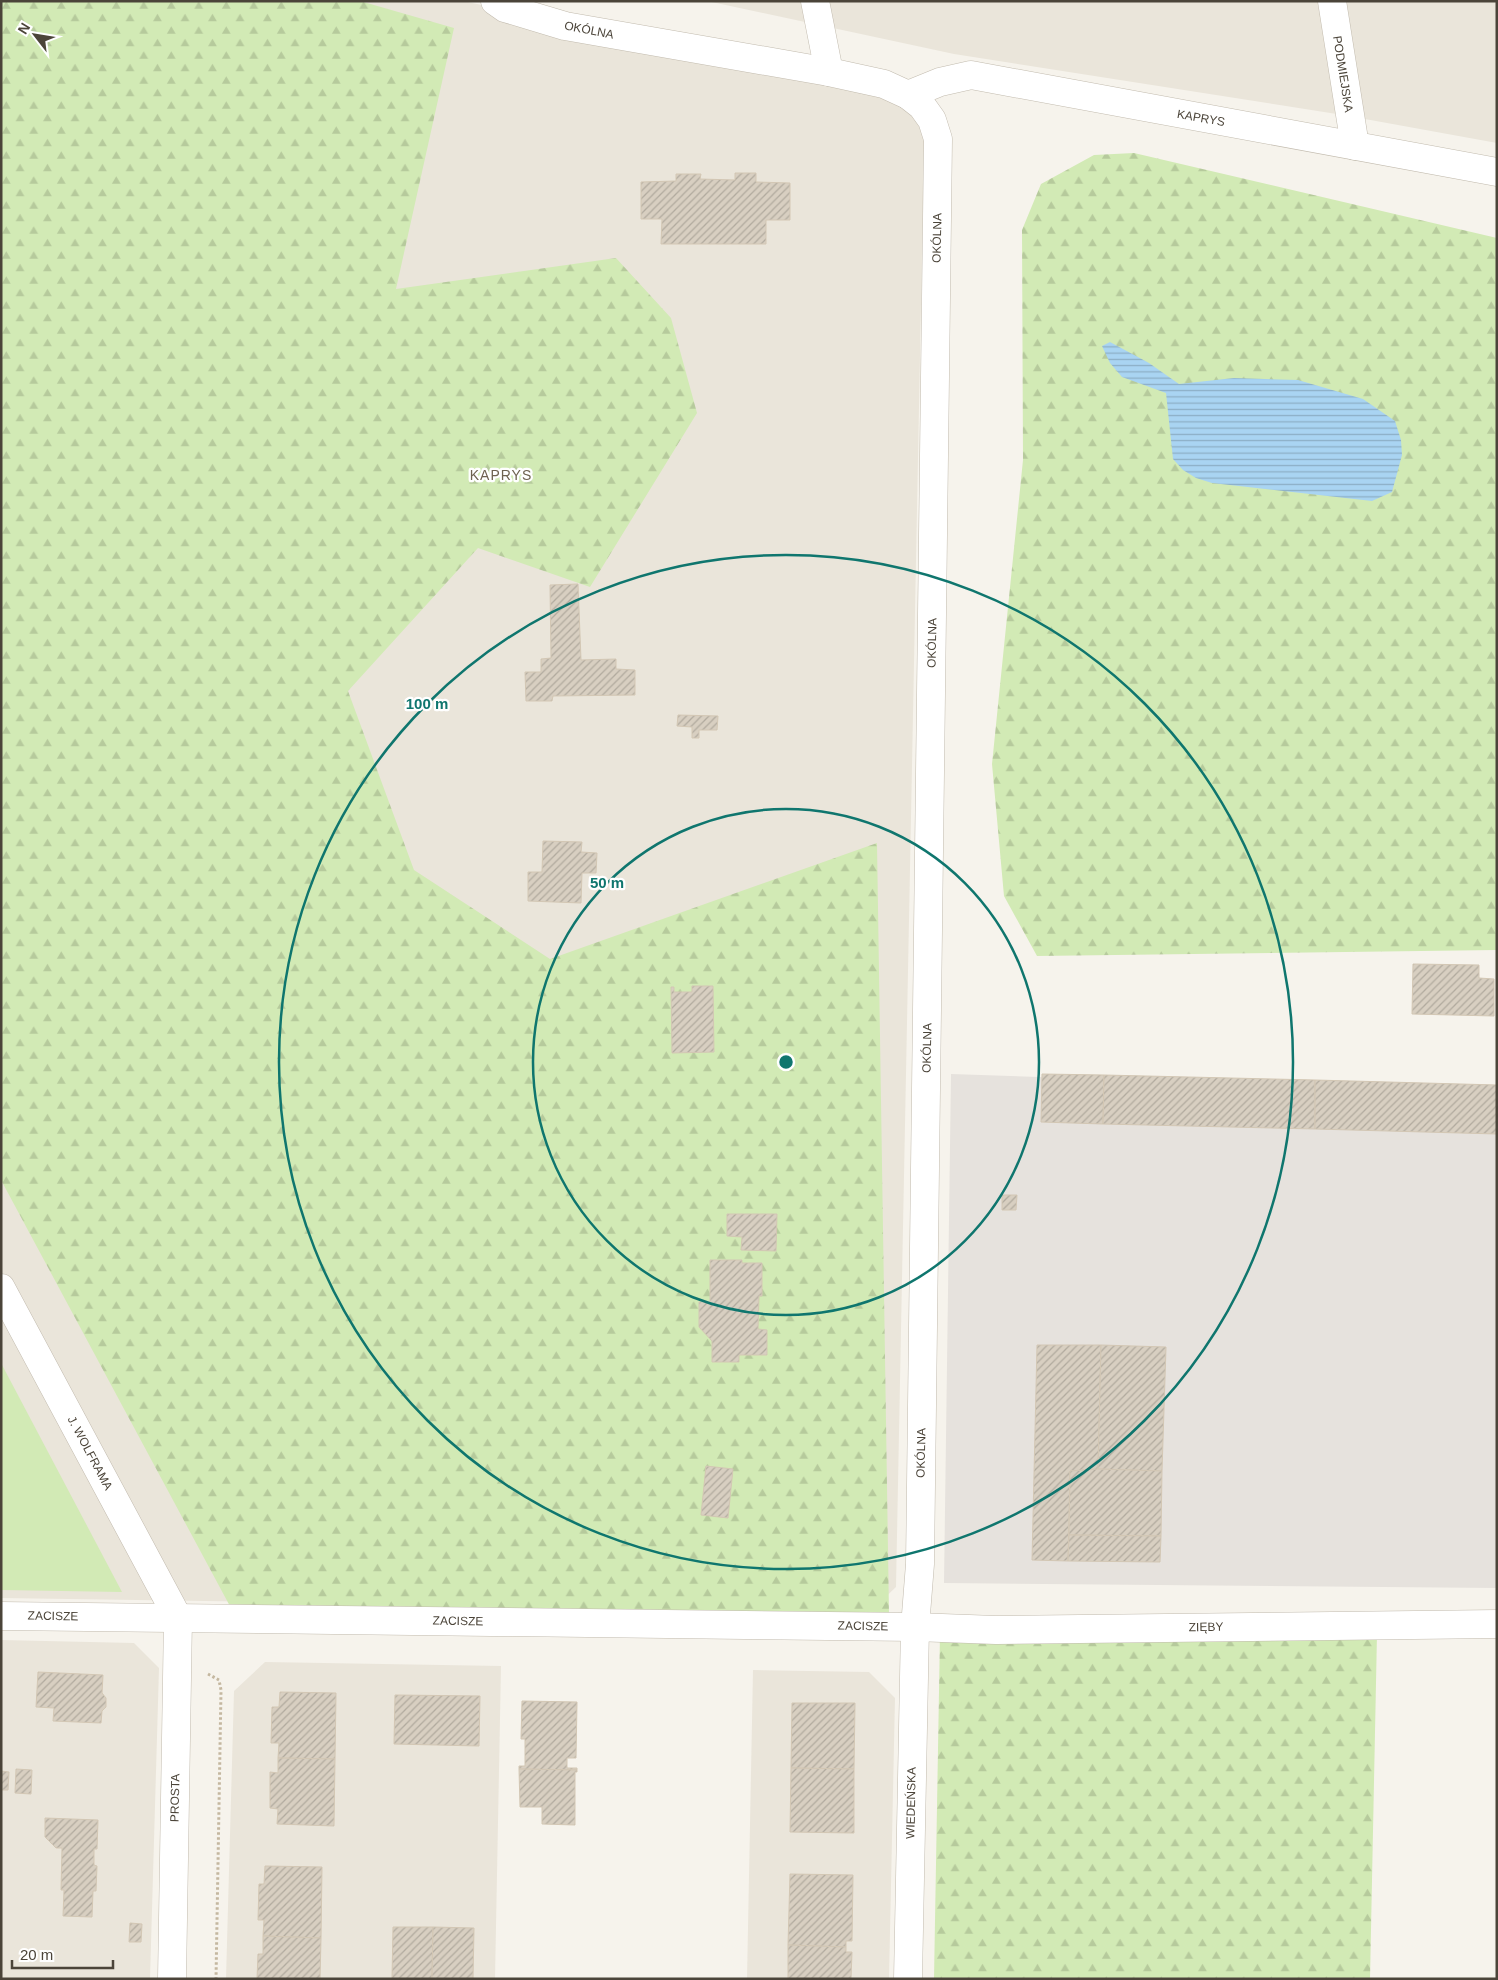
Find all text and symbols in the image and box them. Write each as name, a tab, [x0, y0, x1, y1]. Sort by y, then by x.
north arrow	[10, 10, 60, 60]
street label: OKÓLNA	[563, 17, 615, 42]
text: N	[14, 20, 33, 37]
street label: PODMIEJSKA	[1330, 35, 1356, 113]
street label: KAPRYS	[1176, 107, 1226, 129]
street label: OKÓLNA	[929, 213, 944, 263]
district label: KAPRYS	[470, 467, 532, 483]
street label: OKÓLNA	[924, 618, 939, 668]
text: 100 m	[406, 695, 448, 712]
text: 50 m	[590, 874, 624, 891]
street label: OKÓLNA	[919, 1023, 934, 1073]
centre of rings	[777, 1053, 795, 1071]
street label: J. WOLFRAMA	[65, 1414, 115, 1492]
street label: OKÓLNA	[913, 1428, 928, 1478]
street label: ZACISZE	[28, 1609, 78, 1623]
street label: ZACISZE	[433, 1614, 483, 1628]
street label: ZACISZE	[838, 1619, 888, 1633]
street label: ZIĘBY	[1189, 1620, 1223, 1634]
street label: WIEDEŃSKA	[902, 1767, 919, 1839]
street label: PROSTA	[168, 1774, 182, 1822]
scale bar	[12, 1938, 114, 1970]
text: 20 m	[20, 1946, 53, 1963]

